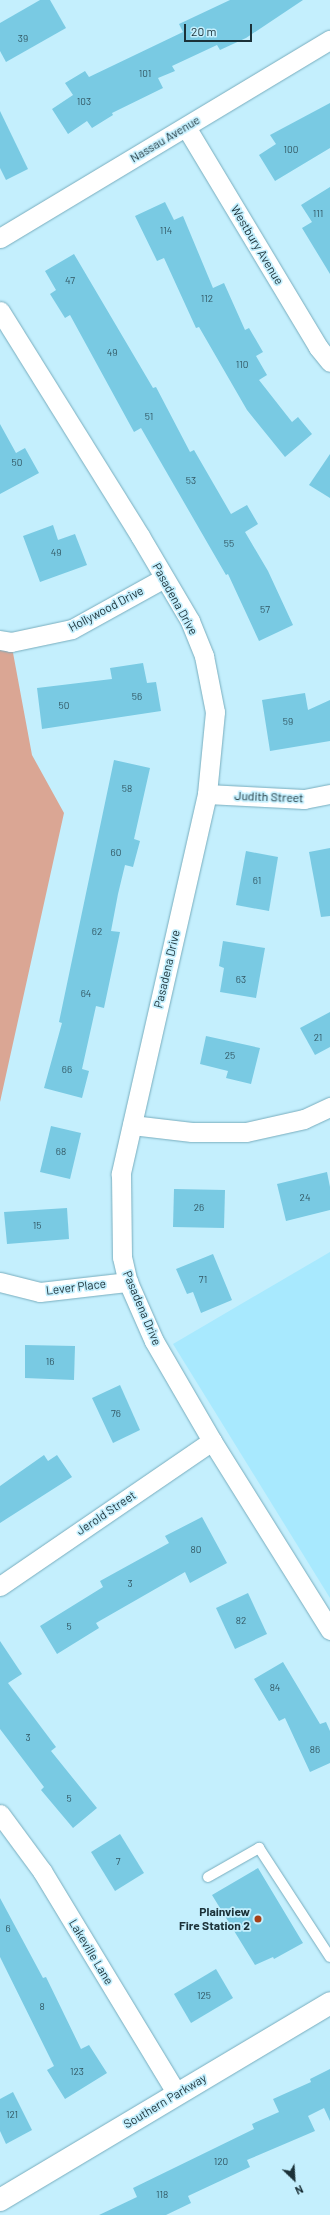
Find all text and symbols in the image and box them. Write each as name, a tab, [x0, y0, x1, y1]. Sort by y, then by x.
scale bar	[186, 16, 254, 42]
text: 20 m	[191, 24, 217, 38]
house number: 39	[18, 33, 28, 45]
house number: 101	[139, 68, 151, 80]
house number: 103	[77, 96, 91, 108]
street label: Nassau Avenue	[128, 113, 202, 165]
house number: 100	[284, 144, 298, 156]
street label: Westbury Avenue	[228, 203, 286, 287]
house number: 111	[313, 208, 323, 220]
house number: 114	[160, 225, 172, 237]
house number: 47	[65, 275, 75, 287]
house number: 112	[201, 293, 213, 305]
house number: 49	[107, 347, 117, 359]
house number: 110	[236, 359, 248, 371]
house number: 51	[145, 411, 153, 423]
house number: 50	[12, 457, 22, 469]
house number: 53	[186, 475, 196, 487]
house number: 55	[224, 538, 234, 550]
house number: 49	[51, 547, 61, 559]
street label: Pasadena Drive	[149, 561, 201, 637]
street label: Hollywood Drive	[66, 583, 146, 635]
house number: 57	[260, 604, 270, 616]
house number: 56	[132, 691, 142, 703]
house number: 50	[59, 700, 69, 712]
house number: 59	[283, 716, 293, 728]
house number: 58	[122, 783, 132, 795]
street label: Judith Street	[234, 789, 304, 805]
house number: 60	[111, 847, 121, 859]
house number: 61	[253, 875, 261, 887]
house number: 62	[92, 926, 102, 938]
street label: Pasadena Drive	[151, 929, 183, 1009]
house number: 63	[236, 974, 246, 986]
house number: 64	[81, 988, 91, 1000]
house number: 21	[314, 1032, 322, 1044]
house number: 25	[225, 1050, 235, 1062]
house number: 66	[62, 1064, 72, 1076]
house number: 68	[56, 1146, 66, 1158]
house number: 24	[300, 1192, 310, 1204]
house number: 26	[194, 1202, 204, 1214]
house number: 15	[33, 1220, 41, 1232]
street label: Pasadena Drive	[120, 1268, 164, 1348]
house number: 71	[199, 1274, 207, 1286]
street label: Lever Place	[45, 1276, 107, 1298]
house number: 16	[46, 1356, 54, 1368]
house number: 76	[111, 1408, 121, 1420]
street label: Jerold Street	[74, 1488, 138, 1538]
house number: 80	[191, 1544, 201, 1556]
house number: 3	[127, 1578, 133, 1590]
house number: 82	[236, 1615, 246, 1627]
house number: 5	[66, 1621, 72, 1633]
house number: 84	[270, 1682, 280, 1694]
house number: 3	[25, 1732, 31, 1744]
house number: 86	[310, 1744, 320, 1756]
house number: 5	[66, 1793, 72, 1805]
house number: 7	[116, 1856, 120, 1868]
place label: Plainview Fire Station 2	[179, 1905, 250, 1933]
marker: Plainview Fire Station 2	[253, 1914, 263, 1924]
street label: Lakeville Lane	[66, 1917, 116, 1987]
house number: 6	[5, 1923, 11, 1935]
house number: 125	[197, 1990, 211, 2002]
house number: 8	[39, 2001, 45, 2013]
house number: 123	[70, 2066, 84, 2078]
street label: Southern Parkway	[121, 2071, 209, 2131]
house number: 121	[6, 2109, 18, 2121]
house number: 120	[214, 2156, 228, 2168]
north arrow	[274, 2159, 314, 2199]
text: N	[293, 2183, 305, 2198]
house number: 118	[156, 2189, 168, 2201]

